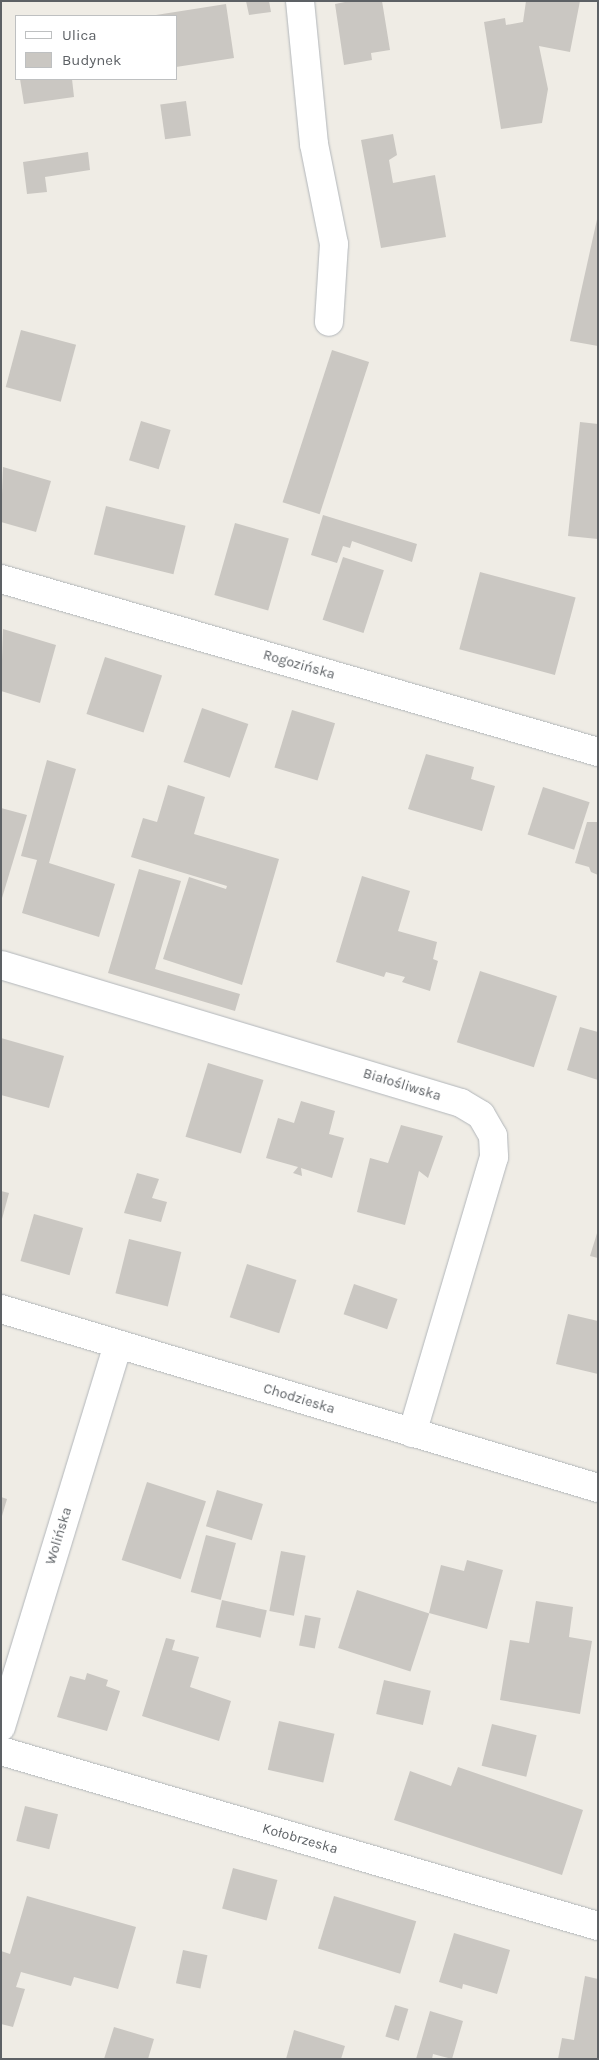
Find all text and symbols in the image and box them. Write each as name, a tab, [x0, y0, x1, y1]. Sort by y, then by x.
legend	[15, 15, 178, 80]
text: Ulica	[62, 26, 96, 44]
text: Budynek	[62, 51, 121, 69]
street label: Rogozińska	[261, 647, 337, 683]
street label: Białośliwska	[361, 1065, 443, 1105]
street label: Chodzieska	[261, 1380, 337, 1418]
street label: Wolińska	[42, 1505, 76, 1567]
street label: Kołobrzeska	[260, 1820, 340, 1858]

